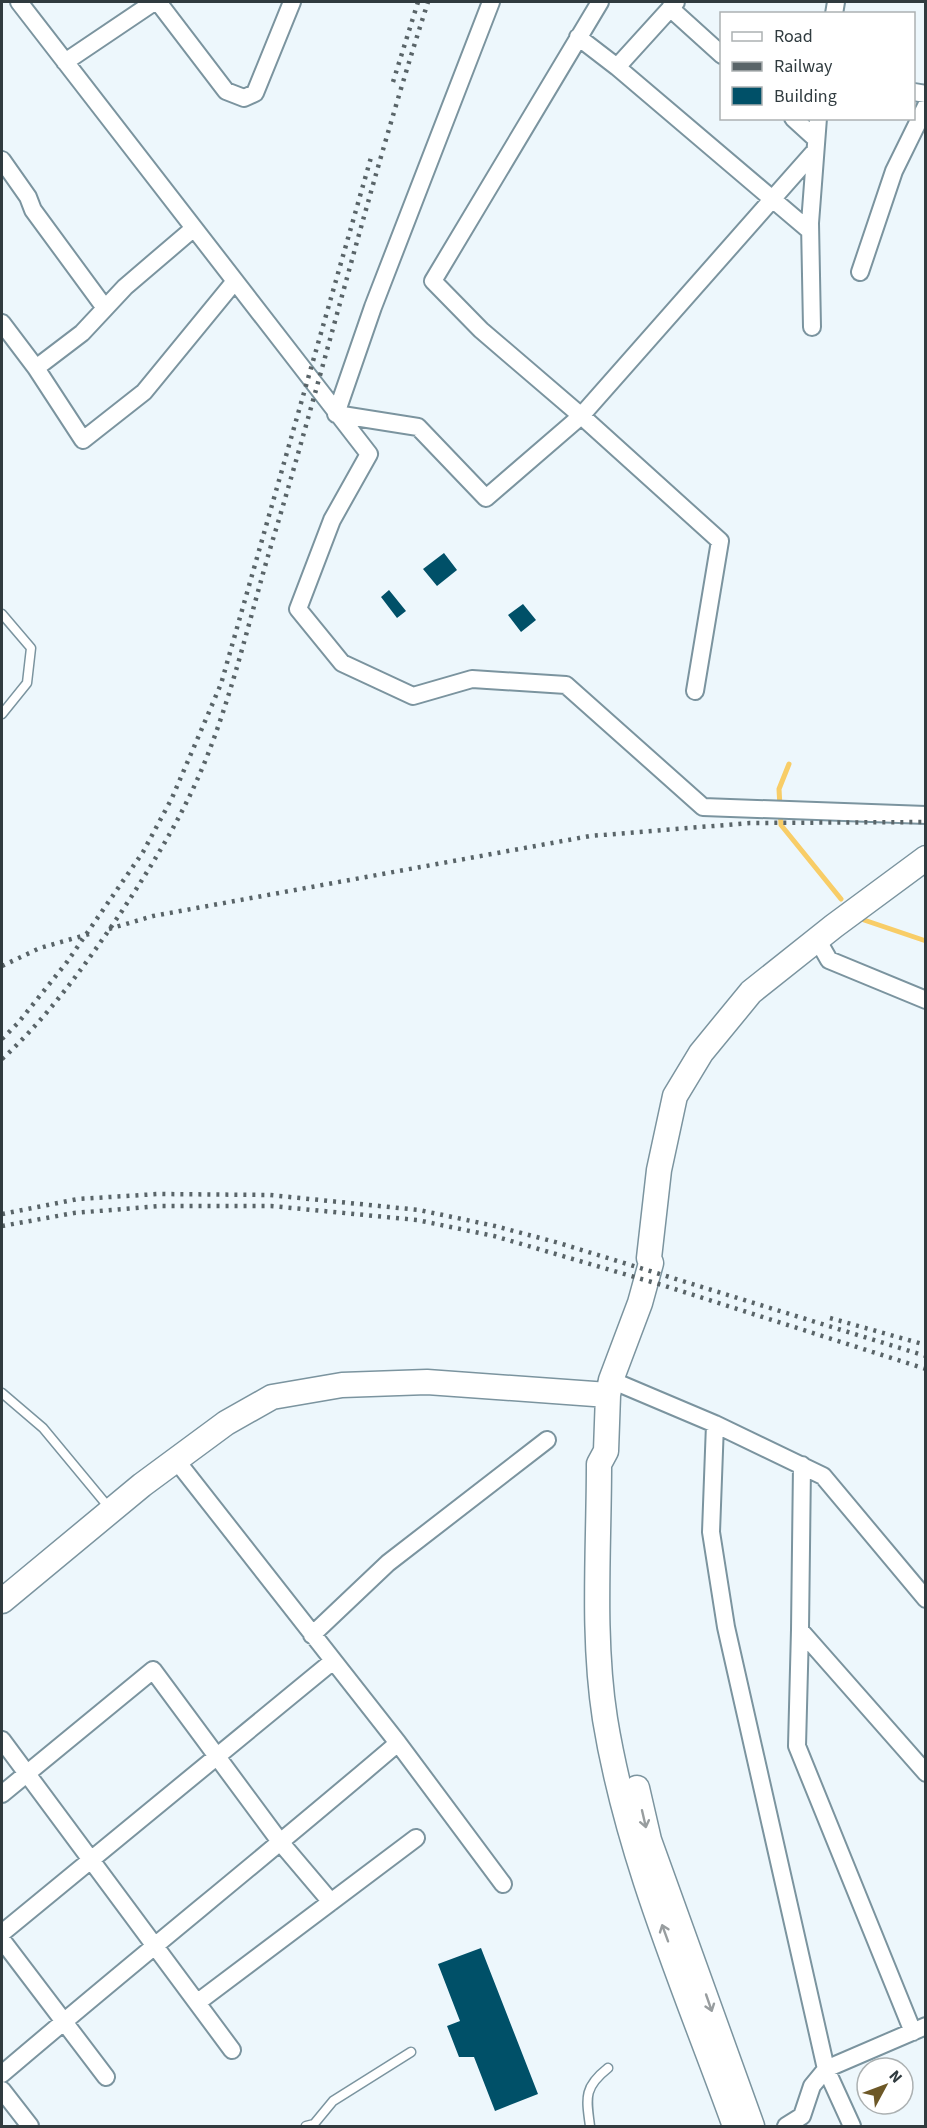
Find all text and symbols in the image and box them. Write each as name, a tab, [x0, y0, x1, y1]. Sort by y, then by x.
legend	[720, 12, 915, 120]
text: Road	[774, 24, 813, 49]
text: Railway	[774, 54, 833, 79]
text: Building	[774, 84, 837, 109]
one-way arrow	[639, 1809, 651, 1828]
one-way arrow	[659, 1924, 670, 1943]
one-way arrow	[704, 1993, 715, 2012]
north arrow	[855, 2056, 915, 2116]
text: N	[884, 2066, 907, 2088]

